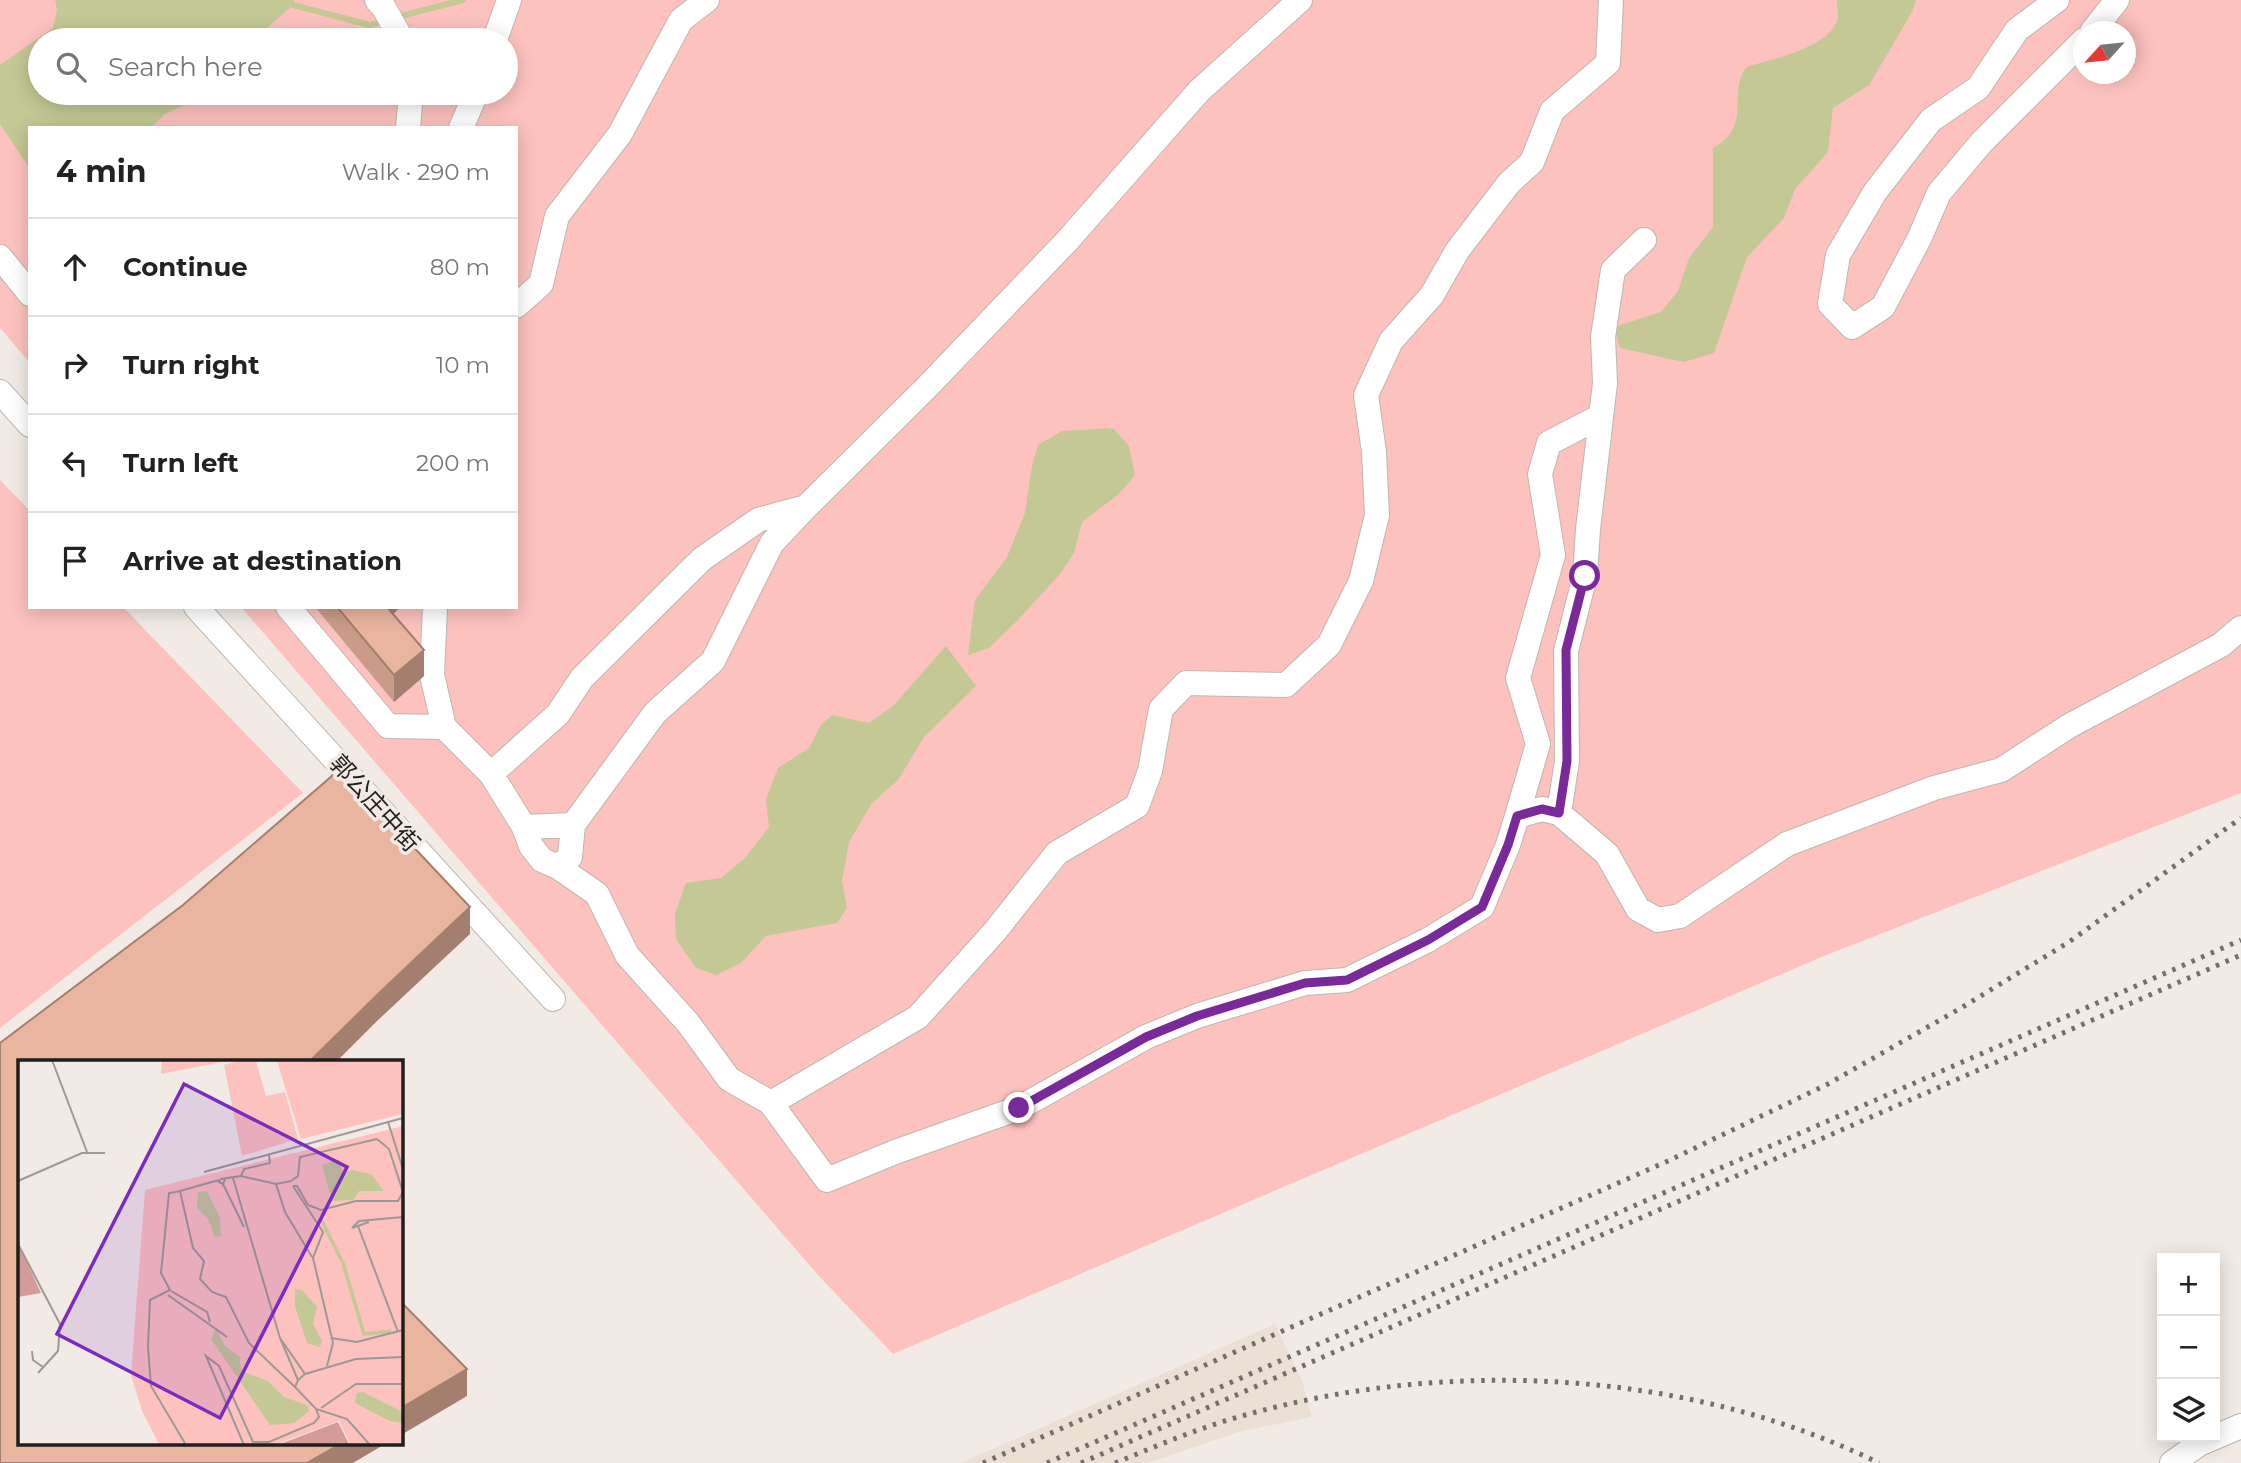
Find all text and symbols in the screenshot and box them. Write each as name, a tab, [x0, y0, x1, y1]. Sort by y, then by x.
north arrow	[2073, 21, 2136, 84]
search box	[28, 28, 518, 105]
icon: search	[52, 48, 90, 86]
text: Search here	[108, 51, 263, 83]
text: 4 min	[56, 153, 146, 190]
text: Walk · 290 m	[342, 158, 490, 186]
icon: ahead	[56, 248, 94, 286]
text: Continue	[123, 251, 248, 283]
text: 80 m	[430, 253, 490, 281]
icon: right	[56, 346, 94, 384]
text: Turn right	[123, 349, 259, 381]
text: 10 m	[436, 351, 490, 379]
icon: left	[56, 444, 94, 482]
text: Turn left	[123, 447, 239, 479]
text: 200 m	[416, 449, 490, 477]
icon: arrive	[56, 542, 94, 580]
text: Arrive at destination	[123, 545, 402, 577]
route start	[1569, 560, 1600, 591]
street label: 郭公庄中街	[324, 749, 426, 857]
inset map	[18, 1060, 402, 1446]
route end	[1003, 1092, 1034, 1123]
map controls	[2157, 1253, 2220, 1442]
button: +	[2157, 1253, 2220, 1316]
button: −	[2157, 1316, 2220, 1379]
button: layers	[2157, 1379, 2220, 1442]

